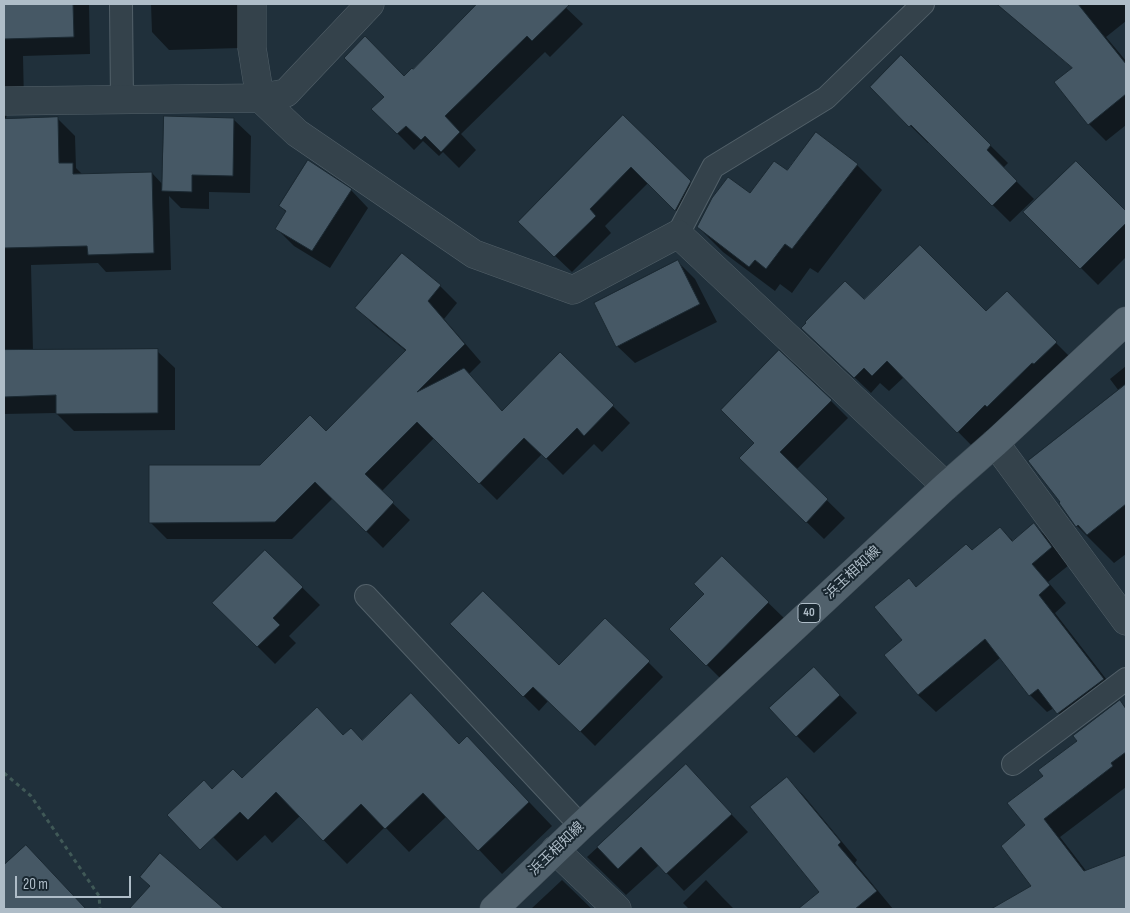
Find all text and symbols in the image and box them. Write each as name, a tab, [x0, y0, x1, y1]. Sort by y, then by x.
street label: 浜玉相知線	[822, 543, 884, 603]
road number: 40	[798, 604, 820, 622]
street label: 浜玉相知線	[526, 819, 588, 879]
scale bar	[18, 866, 134, 898]
text: 20 m	[23, 875, 48, 894]

